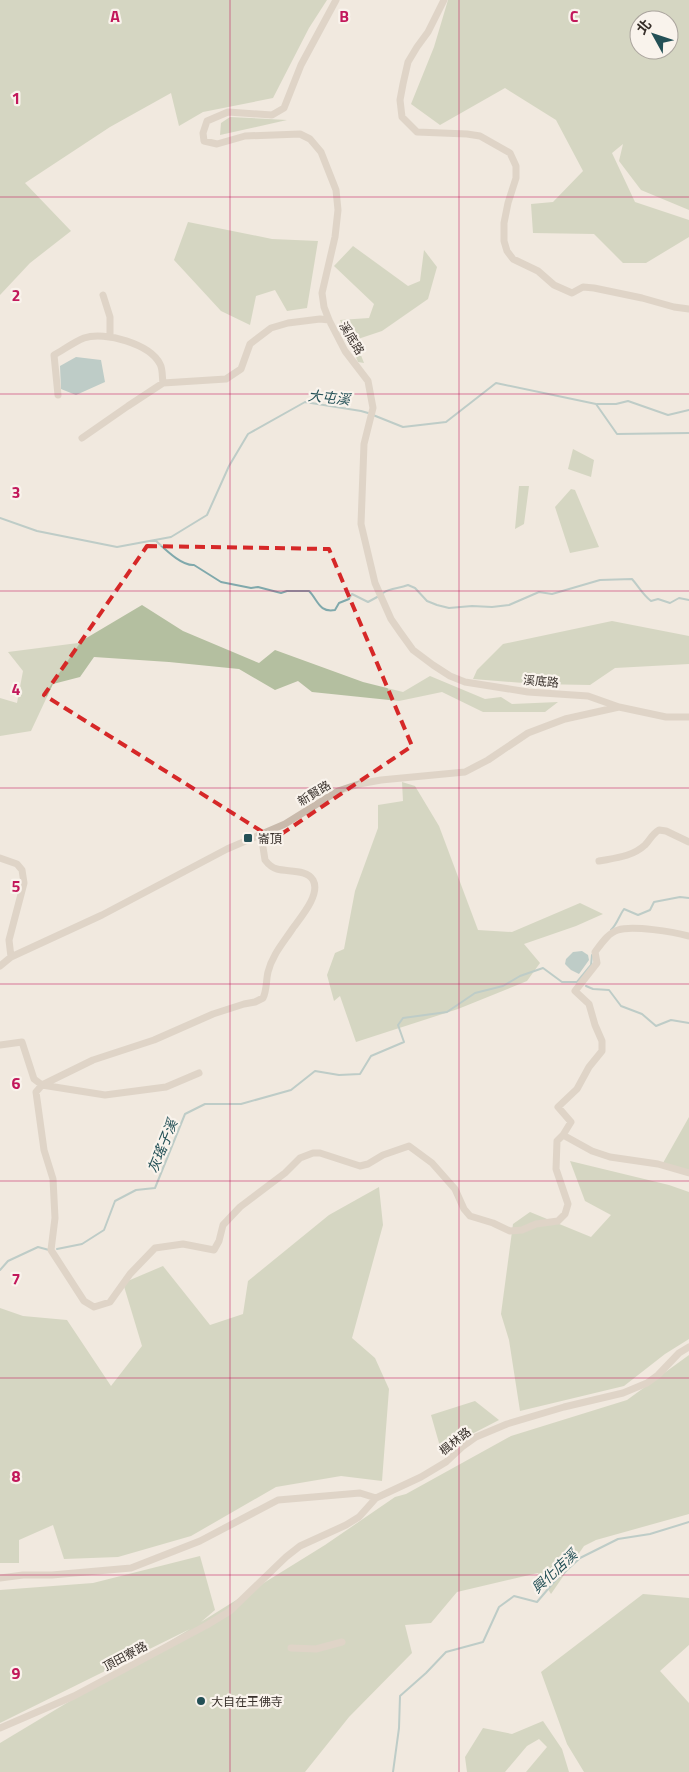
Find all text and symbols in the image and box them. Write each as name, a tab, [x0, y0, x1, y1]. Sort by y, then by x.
text: A	[110, 4, 120, 28]
text: B	[339, 4, 349, 28]
text: C	[570, 4, 579, 28]
north arrow	[629, 10, 679, 60]
text: 北	[631, 14, 656, 38]
text: 1	[12, 86, 20, 110]
text: 2	[12, 283, 20, 307]
street label: 溪底路	[335, 318, 369, 358]
water label: 大屯溪	[307, 384, 353, 410]
text: 3	[12, 480, 20, 504]
street label: 溪底路	[522, 670, 560, 692]
text: 4	[12, 677, 21, 701]
street label: 新賢路	[294, 775, 334, 811]
place label: 崙頂	[258, 829, 282, 848]
marker: 崙頂	[242, 832, 254, 844]
text: 5	[12, 874, 21, 898]
text: 6	[12, 1071, 21, 1095]
water label: 灰瑤子溪	[142, 1114, 183, 1176]
text: 7	[12, 1267, 20, 1291]
street label: 楓林路	[435, 1422, 475, 1460]
text: 8	[12, 1464, 21, 1488]
water label: 興化店溪	[526, 1543, 583, 1598]
street label: 頂田寮路	[99, 1636, 151, 1676]
text: 9	[12, 1661, 21, 1685]
place label: 大自在王佛寺	[211, 1692, 283, 1711]
marker: 大自在王佛寺	[195, 1695, 207, 1707]

